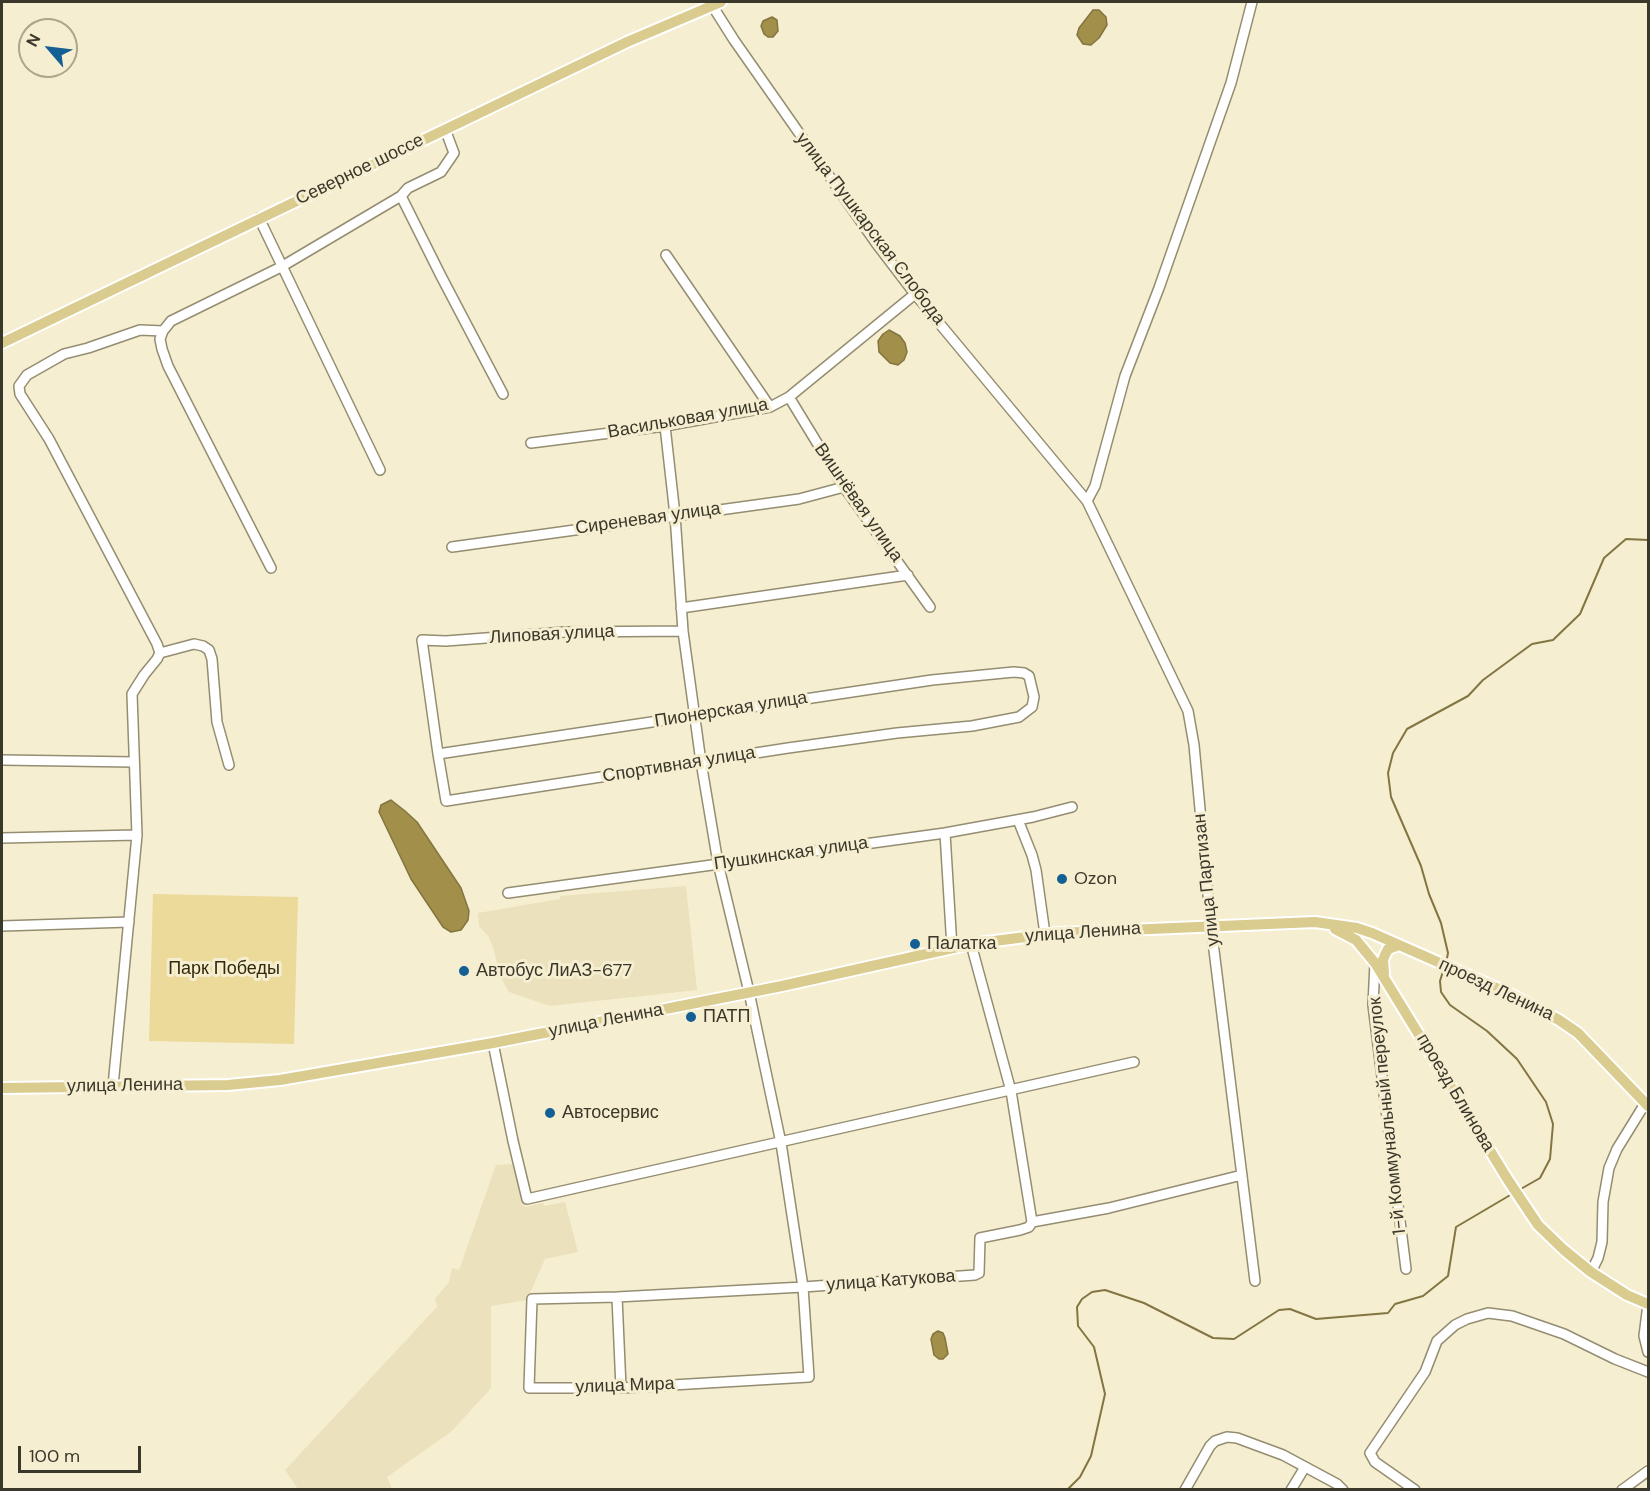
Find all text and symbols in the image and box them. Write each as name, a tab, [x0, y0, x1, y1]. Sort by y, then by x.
north arrow	[18, 18, 78, 78]
text: N	[21, 30, 45, 50]
street label: улица Пушкарская Слобода	[791, 129, 949, 329]
street label: Северное шоссе	[293, 130, 427, 210]
street label: Васильковая улица	[606, 394, 770, 444]
street label: Вишнёвая улица	[809, 440, 907, 566]
street label: Сиреневая улица	[574, 498, 722, 540]
street label: Липовая улица	[489, 621, 615, 649]
street label: Пионерская улица	[653, 687, 809, 733]
street label: Спортивная улица	[601, 742, 757, 788]
street label: улица Партизан	[1189, 813, 1225, 947]
street label: Пушкинская улица	[712, 832, 870, 876]
place label: Ozon	[1074, 868, 1117, 890]
marker: Ozon	[1055, 872, 1069, 886]
street label: улица Ленина	[1024, 918, 1142, 948]
place label: Палатка	[927, 933, 997, 955]
marker: Палатка	[908, 937, 922, 951]
street label: проезд Ленина	[1435, 954, 1557, 1026]
park label: Парк Победы	[168, 958, 280, 980]
place label: Автобус ЛиАЗ-677	[476, 960, 632, 982]
marker: Автобус ЛиАЗ-677	[457, 964, 471, 978]
street label: 1-й Коммунальный переулок	[1365, 996, 1411, 1236]
street label: улица Ленина	[547, 999, 665, 1043]
place label: ПАТП	[703, 1006, 750, 1028]
marker: ПАТП	[684, 1010, 698, 1024]
street label: проезд Блинова	[1411, 1030, 1499, 1156]
street label: улица Ленина	[67, 1074, 183, 1098]
place label: Автосервис	[562, 1102, 659, 1124]
marker: Автосервис	[543, 1106, 557, 1120]
street label: улица Катукова	[826, 1266, 956, 1296]
street label: улица Мира	[575, 1373, 675, 1399]
scale bar	[21, 1434, 144, 1472]
text: 100 m	[29, 1444, 80, 1468]

